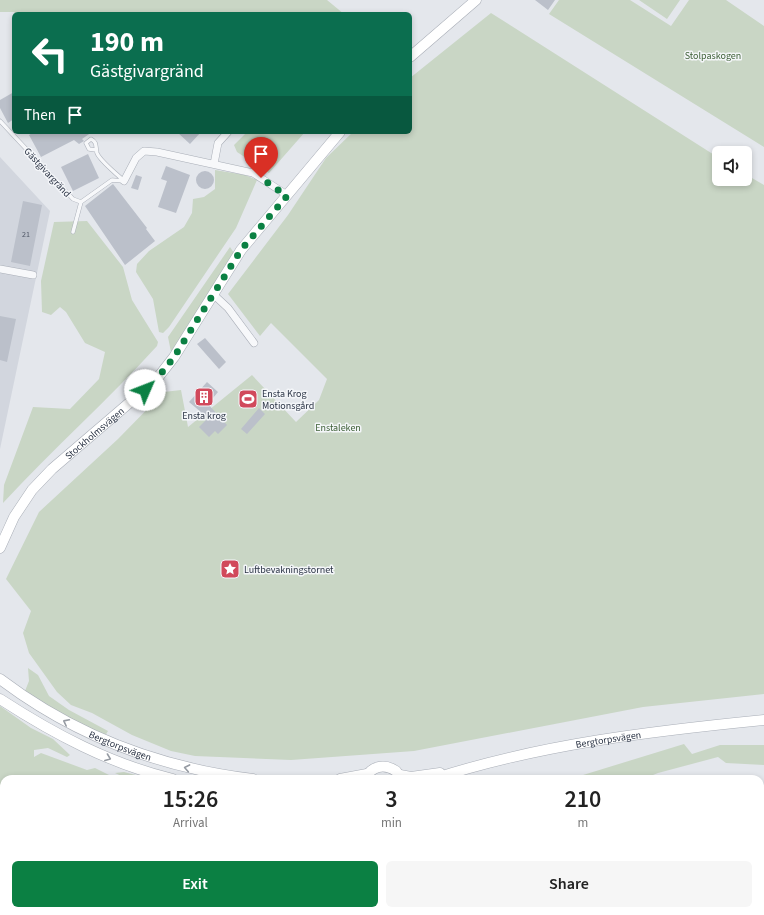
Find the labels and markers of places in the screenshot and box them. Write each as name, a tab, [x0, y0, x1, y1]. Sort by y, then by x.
pin	[244, 137, 278, 178]
building icon: Ensta krog	[193, 386, 215, 408]
place label: Ensta Krog Motionsgård	[262, 387, 314, 413]
sports icon: Ensta Krog Motionsgård	[237, 388, 259, 410]
place label: Ensta krog	[182, 409, 226, 423]
place icon: Luftbevakningstornet	[219, 558, 241, 580]
place label: Luftbevakningstornet	[244, 563, 334, 577]

